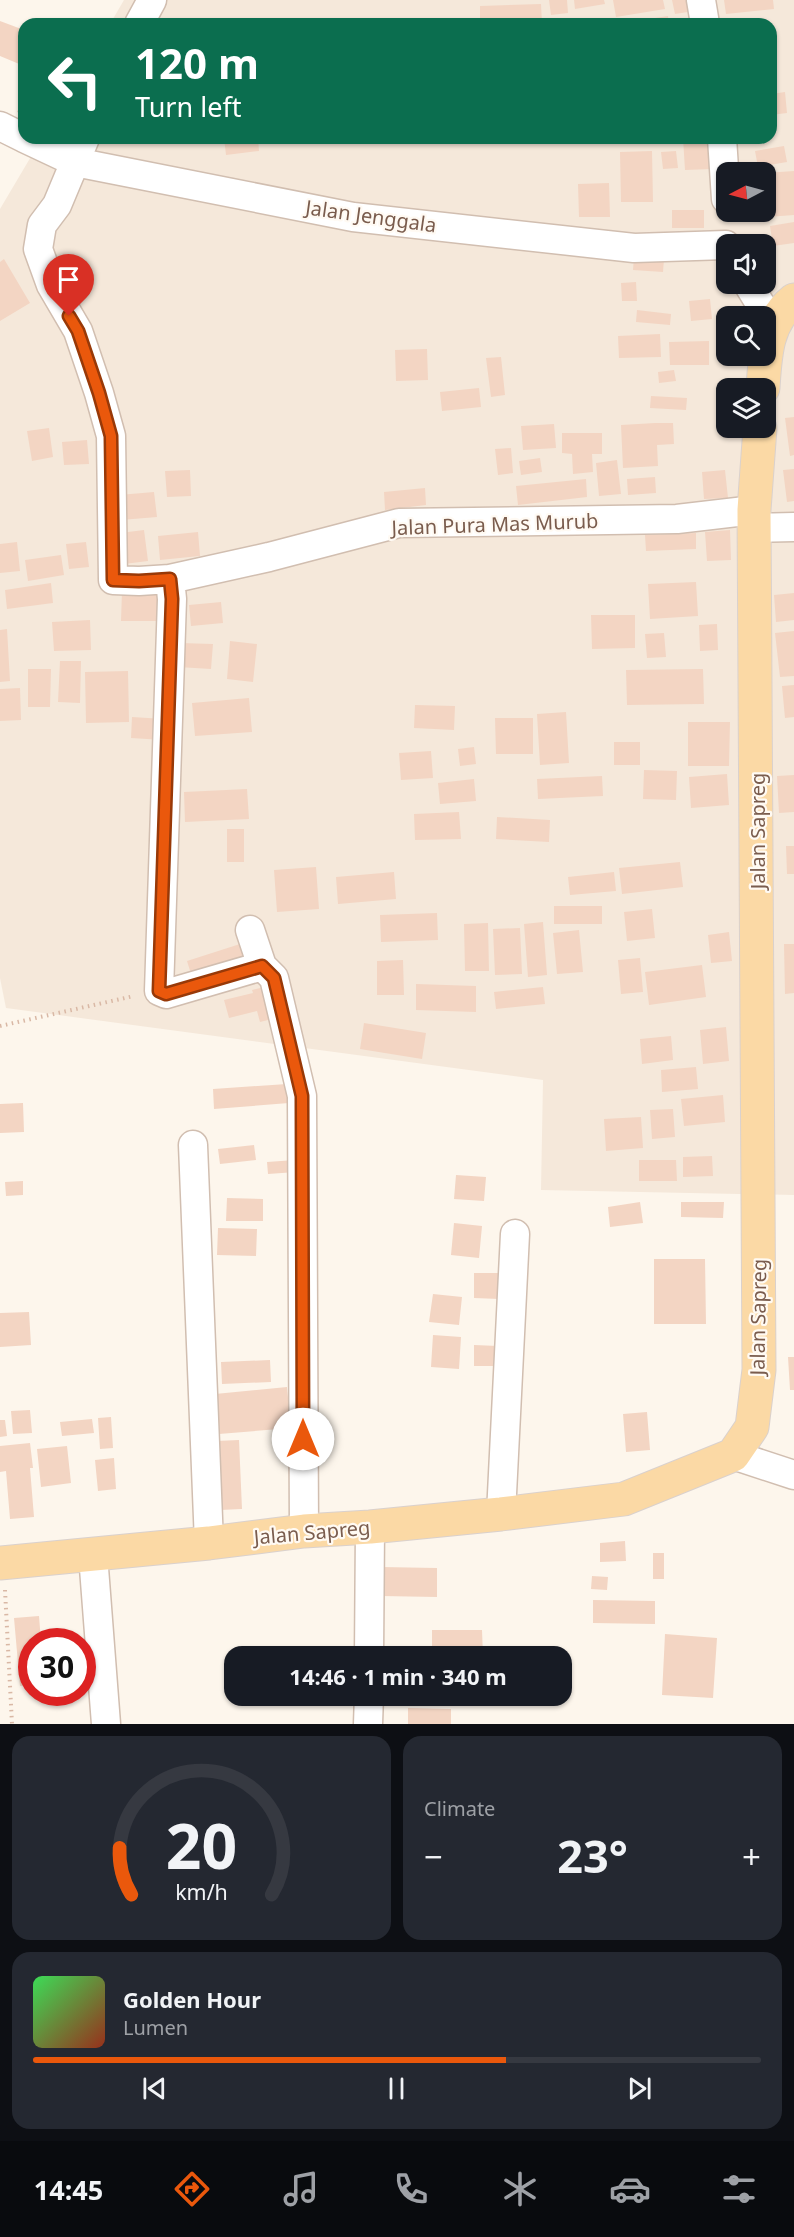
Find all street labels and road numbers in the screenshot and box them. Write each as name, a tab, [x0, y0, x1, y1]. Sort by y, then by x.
street label: Jalan Jenggala	[302, 193, 438, 239]
street label: Jalan Pura Mas Murub	[389, 507, 599, 541]
street label: Jalan Sapreg	[744, 773, 771, 891]
street label: Jalan Sapreg	[743, 1258, 773, 1378]
street label: Jalan Sapreg	[251, 1513, 371, 1551]

